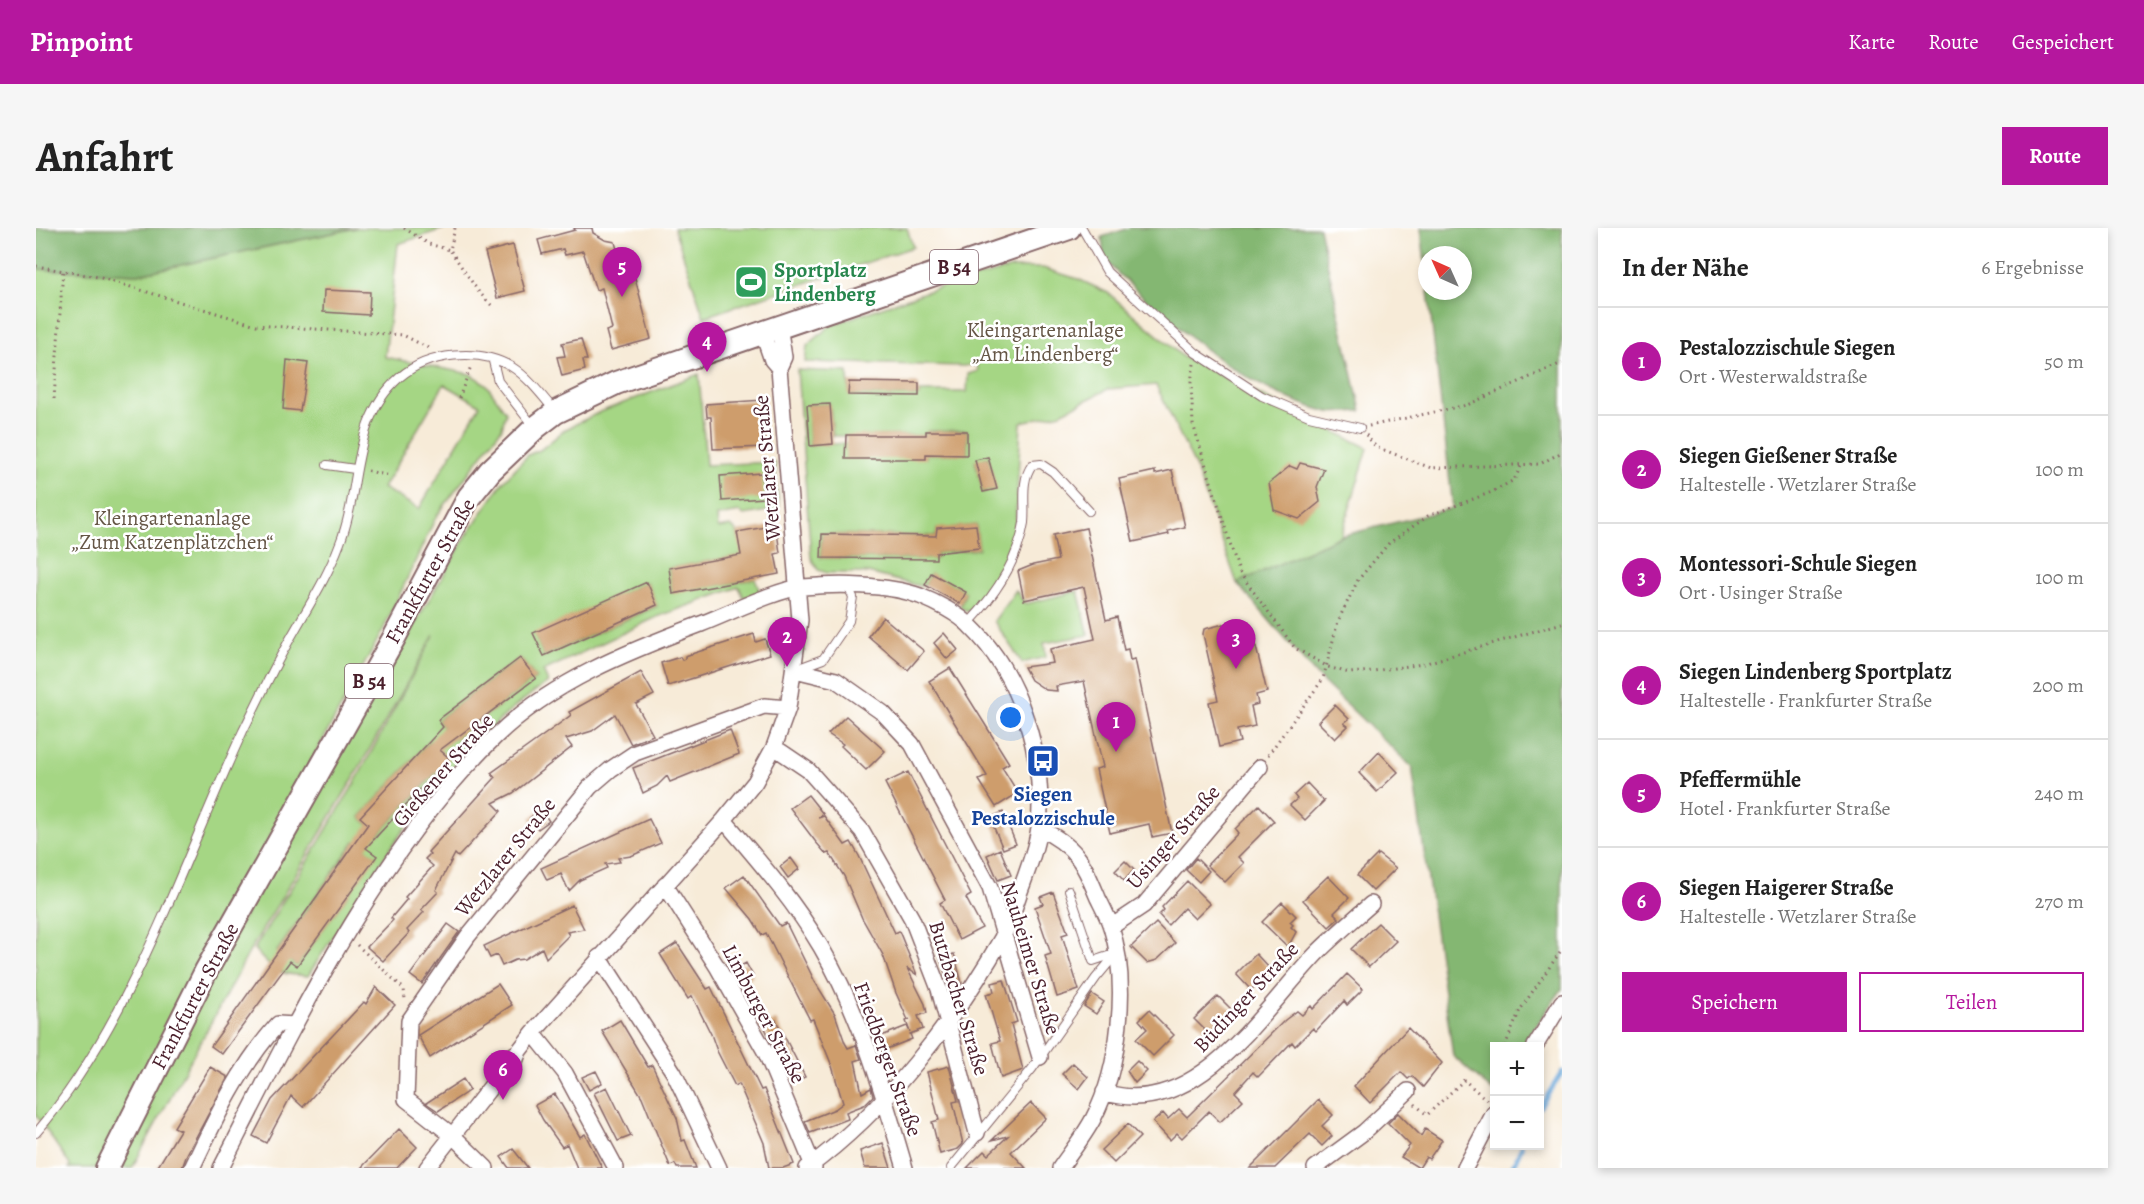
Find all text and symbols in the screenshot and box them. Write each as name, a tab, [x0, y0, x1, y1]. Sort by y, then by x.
text: Pinpoint	[30, 23, 133, 61]
text: Karte	[1848, 28, 1895, 56]
text: Route	[1928, 28, 1979, 56]
text: Gespeichert	[2012, 28, 2114, 56]
button: Route	[2002, 127, 2108, 185]
text: Anfahrt	[36, 128, 173, 185]
north arrow	[1418, 246, 1472, 300]
pin: 5	[602, 248, 642, 297]
road number: B 54	[930, 250, 978, 284]
text: In der Nähe	[1622, 250, 1749, 285]
text: 6 Ergebnisse	[1981, 254, 2084, 281]
place label: Sportplatz Lindenberg	[774, 256, 876, 308]
sports icon: Sportplatz Lindenberg	[733, 264, 769, 300]
park label: Kleingartenanlage „Am Lindenberg“	[966, 316, 1124, 368]
pin: 4	[688, 322, 726, 372]
text: Pestalozzischule Siegen	[1679, 333, 1895, 363]
text: 1	[1638, 348, 1645, 375]
text: 50 m	[2044, 348, 2084, 375]
text: Ort · Westerwaldstraße	[1679, 363, 1868, 390]
street label: Wetzlarer Straße	[747, 394, 787, 543]
text: Siegen Gießener Straße	[1679, 441, 1897, 471]
text: 2	[1637, 456, 1646, 483]
text: 100 m	[2035, 456, 2084, 483]
text: Haltestelle · Wetzlarer Straße	[1679, 471, 1917, 498]
street label: Frankfurter Straße	[378, 493, 482, 649]
park label: Kleingartenanlage „Zum Katzenplätzchen“	[71, 504, 273, 556]
text: Montessori-Schule Siegen	[1679, 549, 1917, 579]
text: 3	[1637, 564, 1646, 591]
text: 100 m	[2035, 564, 2084, 591]
text: Ort · Usinger Straße	[1679, 579, 1843, 606]
pin: 2	[768, 618, 807, 667]
pin: 3	[1216, 620, 1256, 669]
text: Siegen Lindenberg Sportplatz	[1679, 657, 1952, 687]
road number: B 54	[345, 664, 393, 698]
text: 4	[1637, 672, 1646, 699]
text: 200 m	[2033, 672, 2084, 699]
text: Haltestelle · Frankfurter Straße	[1679, 687, 1932, 714]
pin: 1	[1096, 702, 1136, 752]
your location	[996, 703, 1025, 732]
street label: Gießener Straße	[386, 707, 500, 833]
bus stop icon: Siegen Pestalozzischule	[1025, 743, 1061, 779]
text: Pfeffermühle	[1679, 765, 1801, 795]
street label: Usinger Straße	[1120, 779, 1226, 895]
place label: Siegen Pestalozzischule	[971, 780, 1115, 832]
text: 5	[1637, 780, 1646, 807]
text: 240 m	[2034, 780, 2084, 807]
street label: Wetzlarer Straße	[448, 792, 562, 923]
text: Hotel · Frankfurter Straße	[1679, 795, 1891, 822]
text: Siegen Haigerer Straße	[1679, 873, 1894, 903]
street label: Nauheimer Straße	[994, 878, 1068, 1038]
text: 6	[1637, 888, 1646, 915]
text: 270 m	[2035, 888, 2084, 915]
text: Haltestelle · Wetzlarer Straße	[1679, 903, 1917, 930]
street label: Butzbacher Straße	[922, 917, 996, 1079]
street label: Frankfurter Straße	[145, 918, 245, 1074]
street label: Büdinger Straße	[1187, 935, 1305, 1059]
street label: Limburger Straße	[716, 940, 812, 1088]
button: Speichern	[1622, 972, 1847, 1032]
button: Teilen	[1859, 972, 2084, 1032]
street label: Friedberger Straße	[847, 978, 929, 1140]
map controls	[1490, 1042, 1544, 1150]
button: +	[1490, 1042, 1544, 1096]
pin: 6	[484, 1050, 522, 1100]
button: −	[1490, 1096, 1544, 1150]

